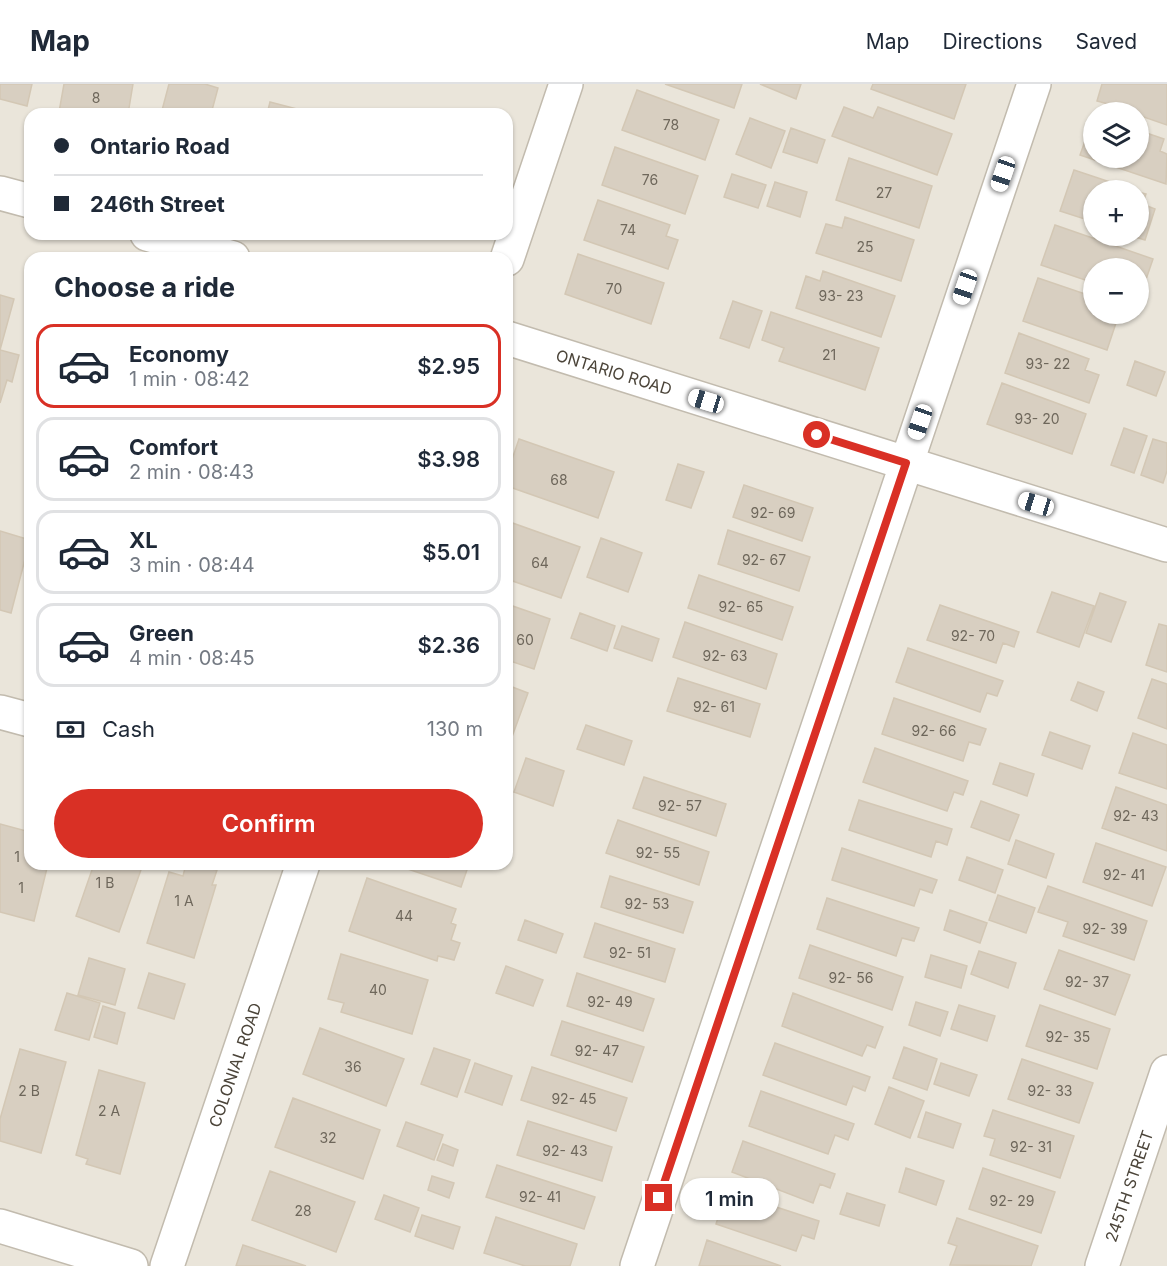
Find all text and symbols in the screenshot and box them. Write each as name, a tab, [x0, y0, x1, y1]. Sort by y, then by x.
text: Map	[30, 24, 90, 58]
text: Map	[866, 29, 909, 54]
text: Directions	[942, 29, 1043, 54]
text: Saved	[1076, 29, 1137, 54]
house number: 8	[92, 89, 100, 106]
map controls	[1083, 102, 1149, 324]
button: layers	[1083, 102, 1149, 168]
house number: 78	[663, 116, 679, 133]
text: Ontario Road	[90, 133, 230, 159]
car	[989, 154, 1017, 194]
house number: 76	[642, 171, 658, 188]
button: +	[1083, 180, 1149, 246]
house number: 27	[876, 184, 892, 201]
text: 246th Street	[90, 191, 225, 217]
house number: 74	[620, 221, 636, 238]
house number: 25	[856, 238, 874, 255]
button: −	[1083, 258, 1149, 324]
car	[951, 267, 979, 307]
text: Choose a ride	[54, 271, 235, 304]
house number: 70	[606, 280, 622, 297]
house number: 93- 23	[819, 287, 863, 304]
icon: car	[57, 339, 111, 393]
text: Economy	[129, 341, 229, 367]
street label: ONTARIO ROAD	[554, 345, 674, 399]
house number: 21	[822, 346, 836, 363]
text: $2.95	[417, 353, 480, 379]
house number: 93- 22	[1026, 355, 1070, 372]
text: 1 min · 08:42	[129, 367, 250, 391]
car	[686, 387, 726, 415]
car	[906, 402, 934, 442]
house number: 93- 20	[1014, 410, 1060, 427]
route start	[803, 421, 830, 448]
icon: car	[57, 432, 111, 486]
text: Comfort	[129, 434, 218, 460]
text: $3.98	[417, 446, 480, 472]
text: 2 min · 08:43	[129, 460, 254, 484]
house number: 68	[550, 471, 568, 488]
car	[1016, 490, 1056, 518]
house number: 92- 69	[751, 504, 795, 521]
icon: car	[57, 525, 111, 579]
text: XL	[129, 527, 158, 553]
text: $5.01	[422, 539, 480, 565]
house number: 92- 67	[742, 551, 786, 568]
text: 3 min · 08:44	[129, 553, 255, 577]
house number: 64	[531, 554, 549, 571]
house number: 92- 65	[719, 598, 763, 615]
icon: car	[57, 618, 111, 672]
text: Green	[129, 620, 194, 646]
house number: 92- 70	[951, 627, 995, 644]
house number: 60	[516, 631, 534, 648]
text: $2.36	[417, 632, 480, 658]
text: 4 min · 08:45	[129, 646, 255, 670]
house number: 92- 63	[703, 647, 747, 664]
house number: 92- 61	[693, 698, 735, 715]
icon: cash	[54, 713, 87, 746]
text: Cash	[102, 716, 155, 742]
text: 130 m	[427, 717, 483, 741]
house number: 92- 66	[912, 722, 956, 739]
button: Confirm	[54, 789, 483, 858]
house number: 92- 57	[658, 797, 702, 814]
house number: 92- 43	[1113, 807, 1159, 824]
house number: 92- 55	[636, 844, 680, 861]
house number: 1	[14, 848, 20, 865]
house number: 92- 41	[1103, 866, 1145, 883]
house number: 1 B	[96, 874, 114, 891]
house number: 1	[18, 879, 24, 896]
house number: 1 A	[174, 892, 194, 909]
house number: 92- 53	[625, 895, 669, 912]
house number: 44	[395, 907, 413, 924]
house number: 92- 39	[1083, 920, 1127, 937]
house number: 92- 51	[609, 944, 651, 961]
house number: 92- 56	[829, 969, 873, 986]
house number: 92- 37	[1065, 973, 1109, 990]
house number: 40	[369, 981, 387, 998]
house number: 92- 49	[587, 993, 633, 1010]
street label: COLONIAL ROAD	[204, 1000, 266, 1130]
house number: 92- 35	[1046, 1028, 1090, 1045]
house number: 92- 47	[575, 1042, 619, 1059]
house number: 36	[344, 1058, 362, 1075]
house number: 2 B	[18, 1082, 40, 1099]
house number: 92- 33	[1028, 1082, 1072, 1099]
house number: 92- 45	[551, 1090, 597, 1107]
house number: 2 A	[98, 1102, 120, 1119]
street label: 245TH STREET	[1101, 1128, 1157, 1244]
house number: 32	[319, 1129, 337, 1146]
house number: 92- 31	[1010, 1138, 1052, 1155]
house number: 92- 43	[542, 1142, 588, 1159]
callout: 1 min	[680, 1177, 779, 1219]
route end	[645, 1184, 672, 1211]
text: 1 min	[705, 1187, 754, 1211]
house number: 92- 41	[519, 1188, 561, 1205]
house number: 92- 29	[990, 1192, 1034, 1209]
house number: 28	[294, 1202, 312, 1219]

